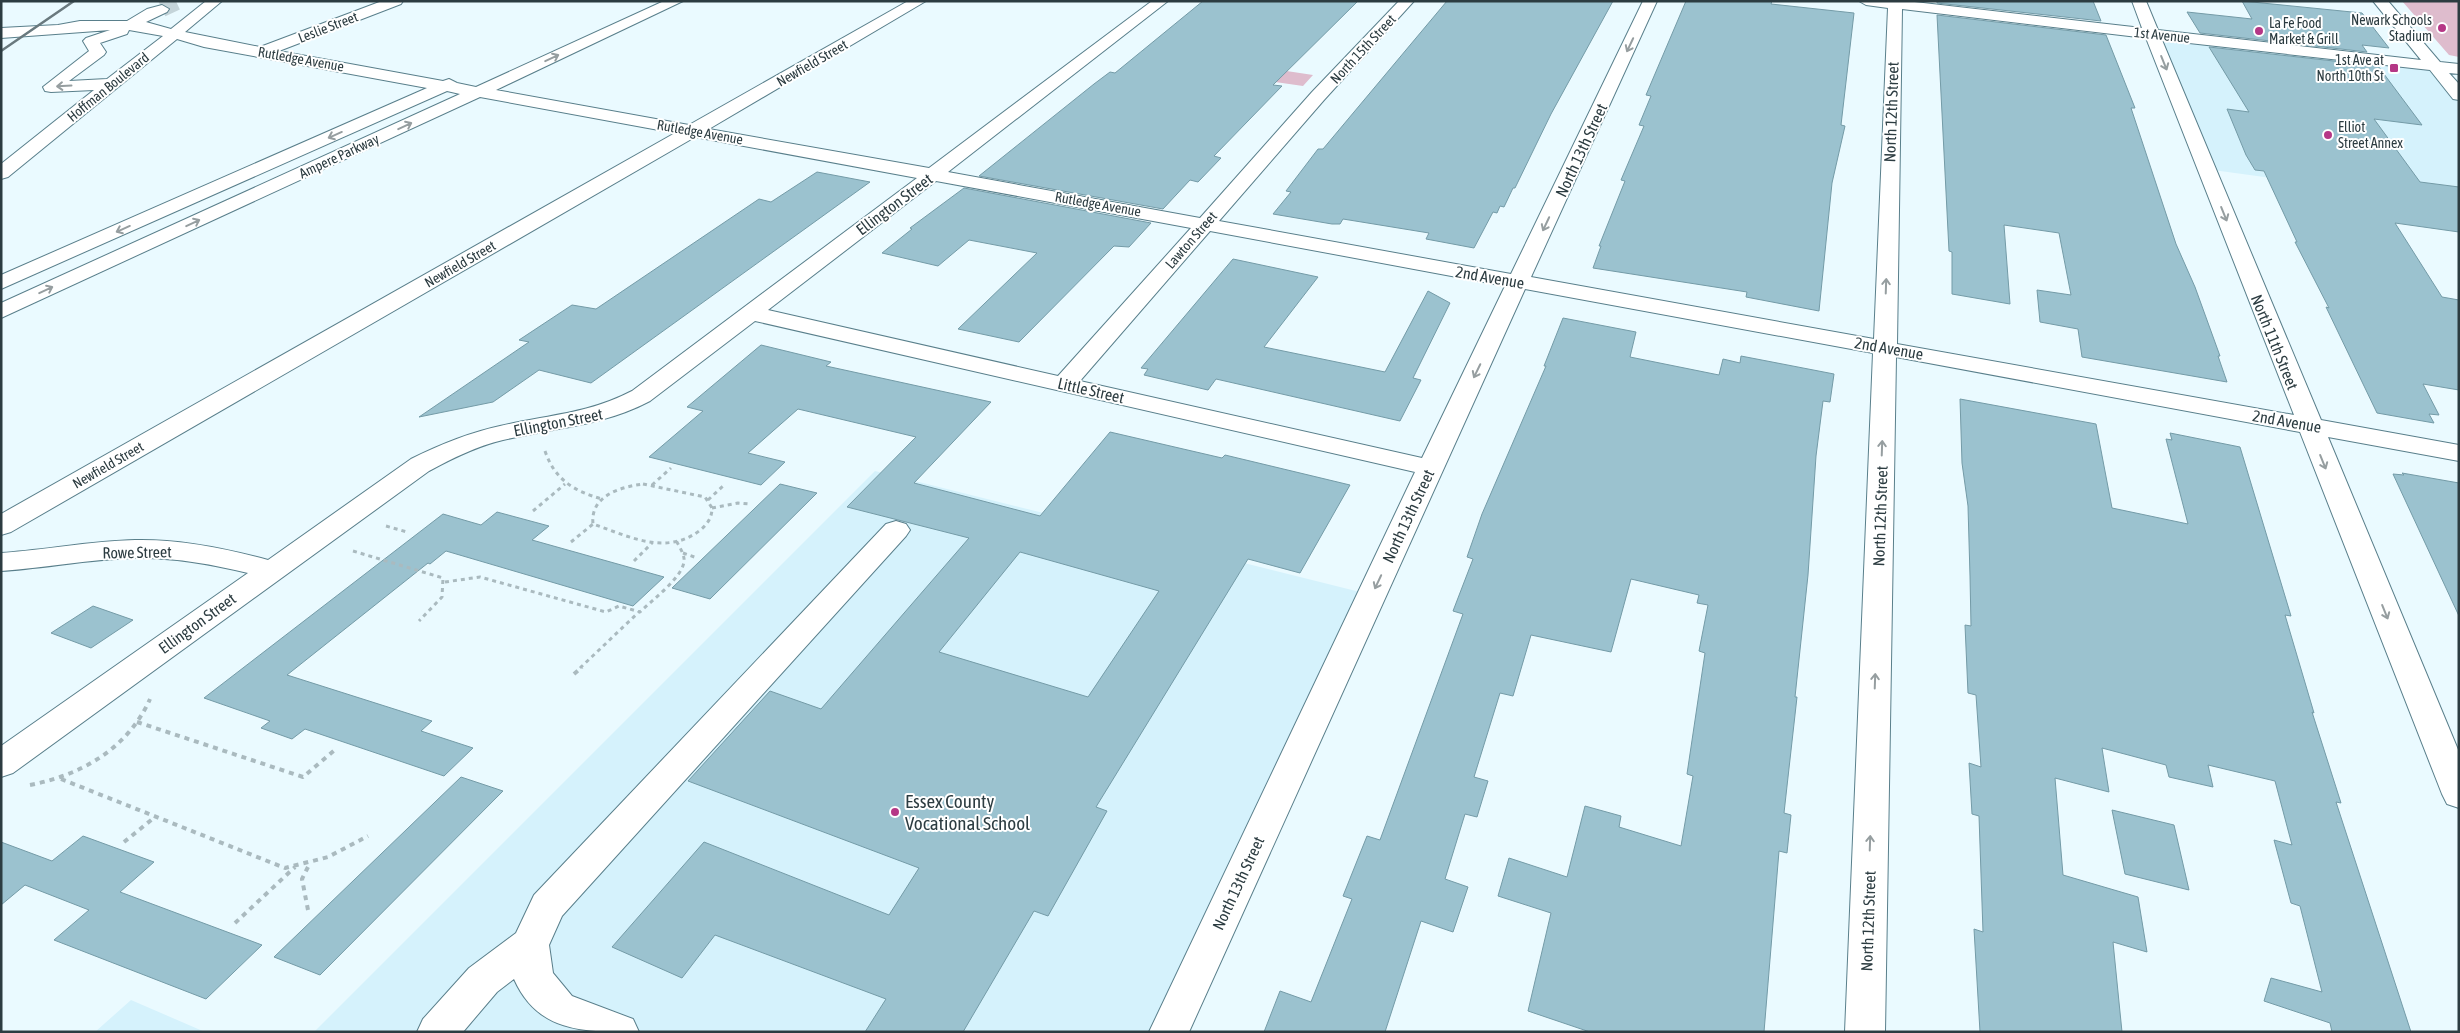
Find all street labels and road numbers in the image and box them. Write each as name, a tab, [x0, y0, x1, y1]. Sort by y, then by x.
street label: Leslie Street	[296, 8, 360, 46]
street label: North 15th Street	[1327, 11, 1399, 87]
street label: 1st Avenue	[2133, 24, 2191, 46]
street label: Newfield Street	[774, 36, 850, 90]
street label: Rutledge Avenue	[257, 44, 345, 74]
street label: Hoffman Boulevard	[64, 49, 152, 125]
street label: North 12th Street	[1880, 61, 1902, 163]
street label: North 13th Street	[1552, 100, 1611, 199]
street label: Rutledge Avenue	[656, 117, 744, 147]
street label: Ampere Parkway	[297, 130, 382, 181]
street label: Ellington Street	[852, 169, 937, 239]
street label: Rutledge Avenue	[1054, 189, 1142, 219]
street label: Lawton Street	[1162, 208, 1220, 272]
street label: Newfield Street	[422, 237, 498, 291]
street label: 2nd Avenue	[1454, 262, 1526, 292]
street label: North 11th Street	[2248, 292, 2302, 392]
street label: 2nd Avenue	[1853, 333, 1925, 363]
street label: Little Street	[1056, 374, 1126, 406]
street label: Ellington Street	[512, 404, 605, 440]
street label: 2nd Avenue	[2251, 406, 2323, 436]
street label: Newfield Street	[70, 438, 146, 492]
street label: North 12th Street	[1869, 465, 1891, 567]
street label: North 13th Street	[1379, 466, 1438, 565]
street label: Rowe Street	[102, 542, 172, 562]
street label: Ellington Street	[155, 589, 240, 658]
street label: North 13th Street	[1209, 833, 1268, 932]
street label: North 12th Street	[1857, 870, 1879, 972]

